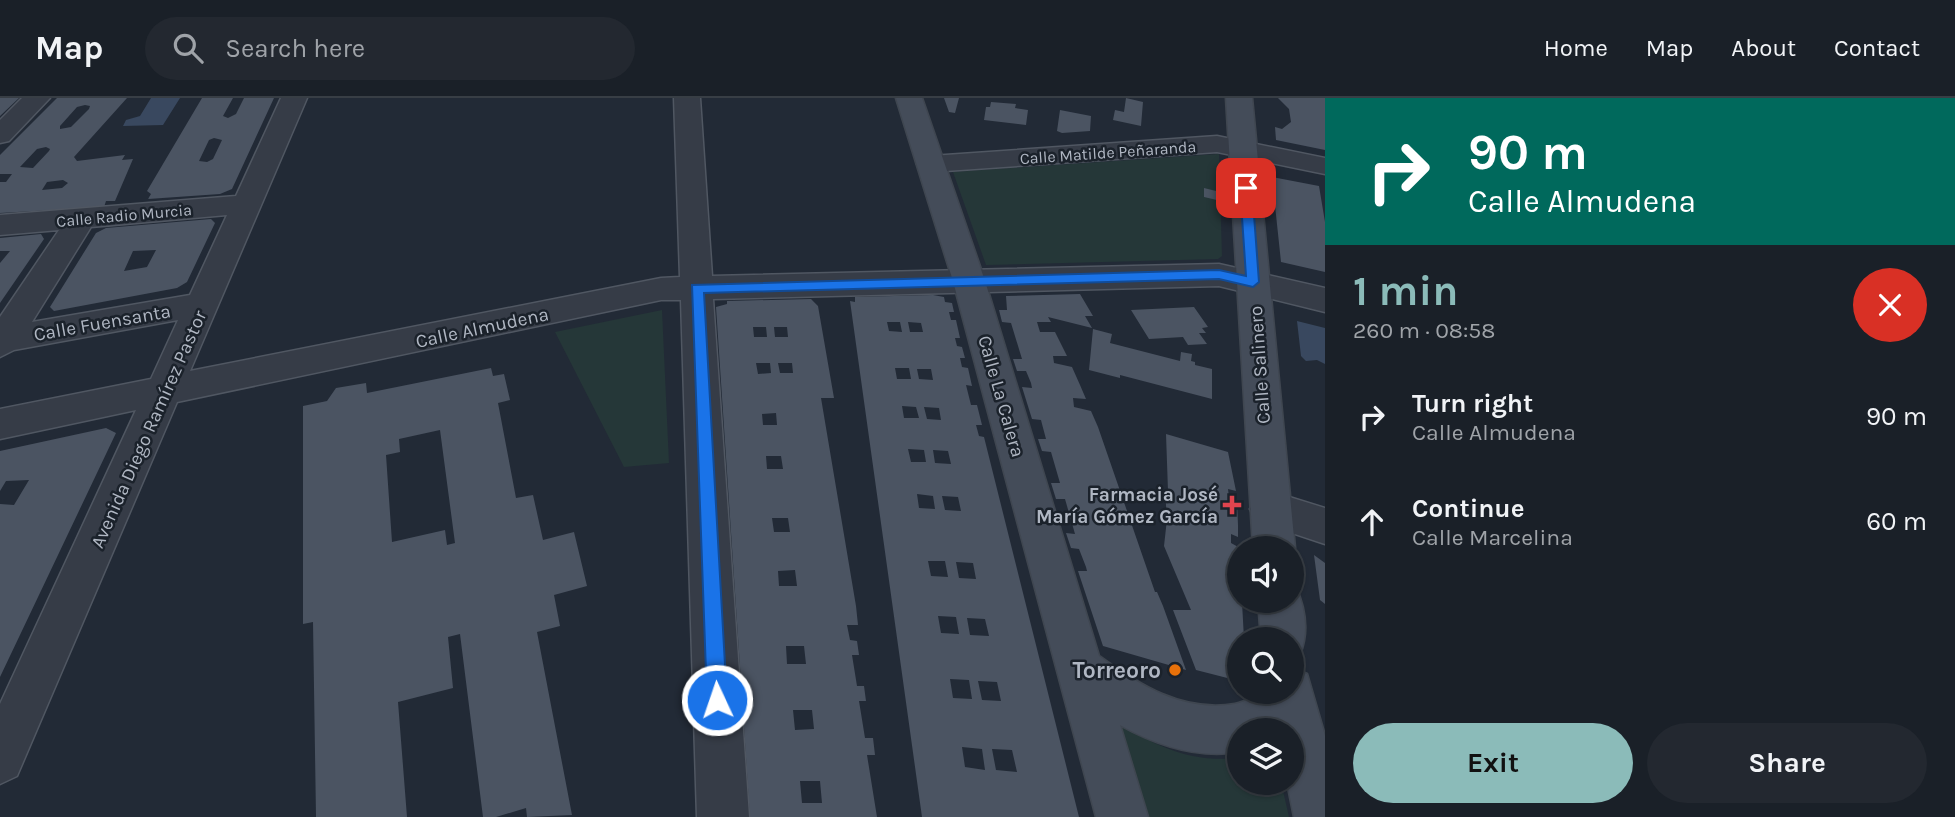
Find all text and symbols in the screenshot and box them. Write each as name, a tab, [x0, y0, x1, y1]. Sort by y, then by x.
search box	[145, 17, 635, 80]
text: Map	[35, 29, 103, 67]
icon: search	[169, 29, 207, 67]
text: Search here	[225, 33, 365, 64]
text: Home	[1544, 34, 1608, 62]
text: Map	[1646, 34, 1693, 62]
text: About	[1731, 34, 1796, 62]
text: Contact	[1834, 34, 1920, 62]
text: 90 m	[1468, 124, 1588, 181]
icon: right	[1353, 126, 1444, 217]
street label: Calle Matilde Peñaranda	[1019, 137, 1197, 168]
pin	[1216, 158, 1276, 218]
icon: arrive	[1227, 169, 1265, 207]
text: Calle Almudena	[1468, 183, 1696, 220]
street label: Calle Radio Murcia	[56, 200, 193, 231]
text: 1 min	[1353, 266, 1458, 316]
button: close	[1853, 268, 1927, 342]
street label: Calle Fuensanta	[32, 300, 172, 346]
street label: Calle Almudena	[414, 303, 551, 353]
street label: Calle Salinero	[1245, 305, 1275, 425]
street label: Avenida Diego Ramírez Pastor	[86, 307, 211, 552]
text: 260 m · 08:58	[1353, 317, 1495, 344]
street label: Calle La Calera	[973, 333, 1029, 460]
text: Turn right	[1412, 388, 1533, 419]
icon: right	[1353, 398, 1391, 436]
text: 90 m	[1866, 401, 1927, 432]
text: Calle Almudena	[1412, 419, 1576, 446]
place label: Farmacia José María Gómez García	[1036, 484, 1218, 528]
text: Continue	[1412, 493, 1524, 524]
marker: Farmacia José María Gómez García	[1224, 497, 1240, 513]
icon: ahead	[1353, 503, 1391, 541]
text: 60 m	[1866, 506, 1927, 537]
text: Calle Marcelina	[1412, 524, 1573, 551]
map controls	[1227, 536, 1304, 795]
button: sound	[1227, 536, 1304, 613]
button: search	[1227, 627, 1304, 704]
place label: Torreoro	[1073, 657, 1161, 684]
marker: Torreoro	[1167, 662, 1183, 678]
position arrow	[680, 663, 754, 737]
button: layers	[1227, 718, 1304, 795]
button: Exit	[1353, 723, 1633, 803]
button: Share	[1647, 723, 1927, 803]

